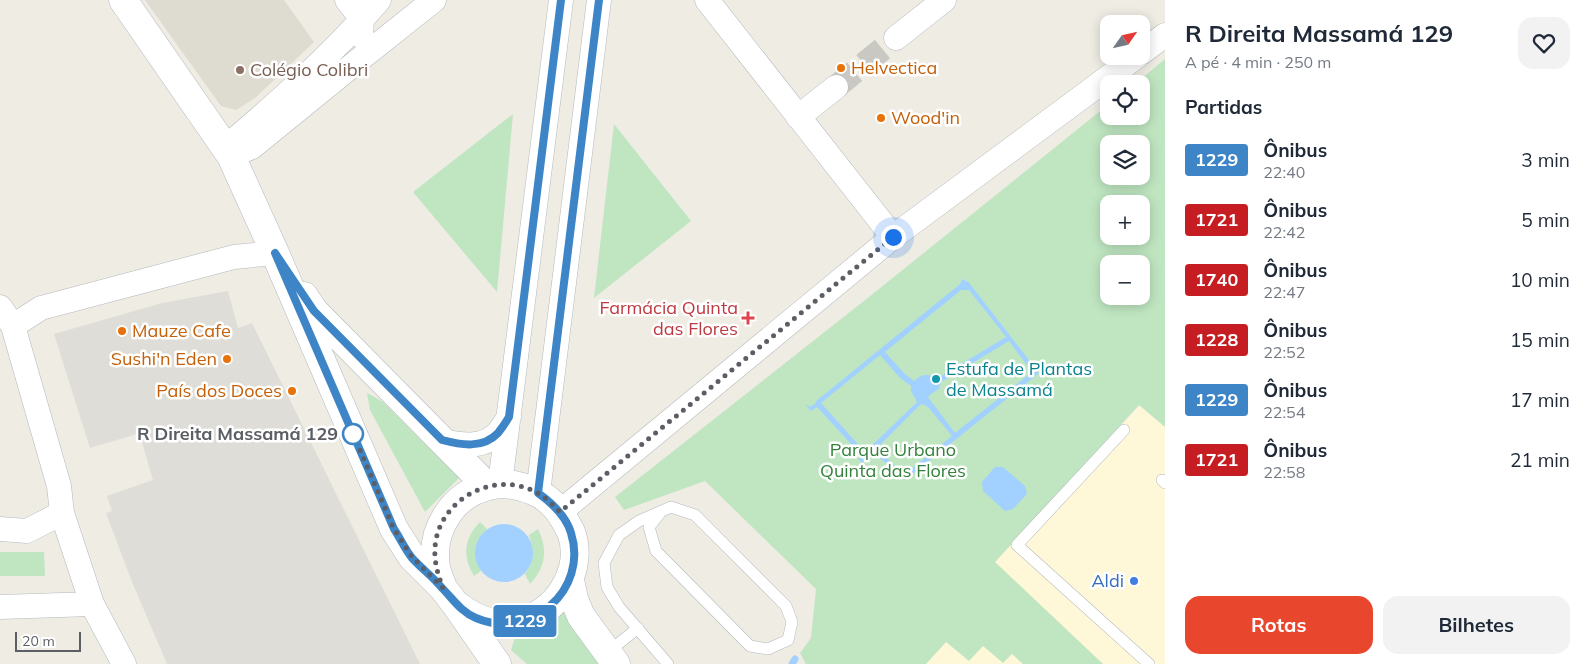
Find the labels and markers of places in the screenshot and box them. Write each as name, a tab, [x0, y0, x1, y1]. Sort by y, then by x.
place label: Helvectica	[851, 56, 937, 79]
place label: Colégio Colibri	[250, 58, 368, 81]
marker: Helvectica	[835, 62, 847, 74]
marker: Colégio Colibri	[234, 64, 246, 76]
place label: Wood'in	[891, 106, 960, 129]
marker: Wood'in	[875, 112, 887, 124]
place label: Farmácia Quinta das Flores	[599, 296, 738, 340]
marker: Farmácia Quinta das Flores	[742, 312, 754, 324]
place label: Mauze Cafe	[132, 319, 231, 342]
marker: Mauze Cafe	[116, 325, 128, 337]
place label: Sushi'n Eden	[111, 347, 217, 370]
marker: Sushi'n Eden	[221, 353, 233, 365]
place label: Estufa de Plantas de Massamá	[946, 357, 1092, 401]
marker: Estufa de Plantas de Massamá	[930, 373, 942, 385]
place label: País dos Doces	[156, 379, 282, 402]
marker: País dos Doces	[286, 385, 298, 397]
place label: R Direita Massamá 129	[137, 422, 338, 445]
marker: R Direita Massamá 129	[342, 423, 364, 445]
place label: Aldi	[1091, 569, 1124, 592]
marker: Aldi	[1128, 575, 1140, 587]

